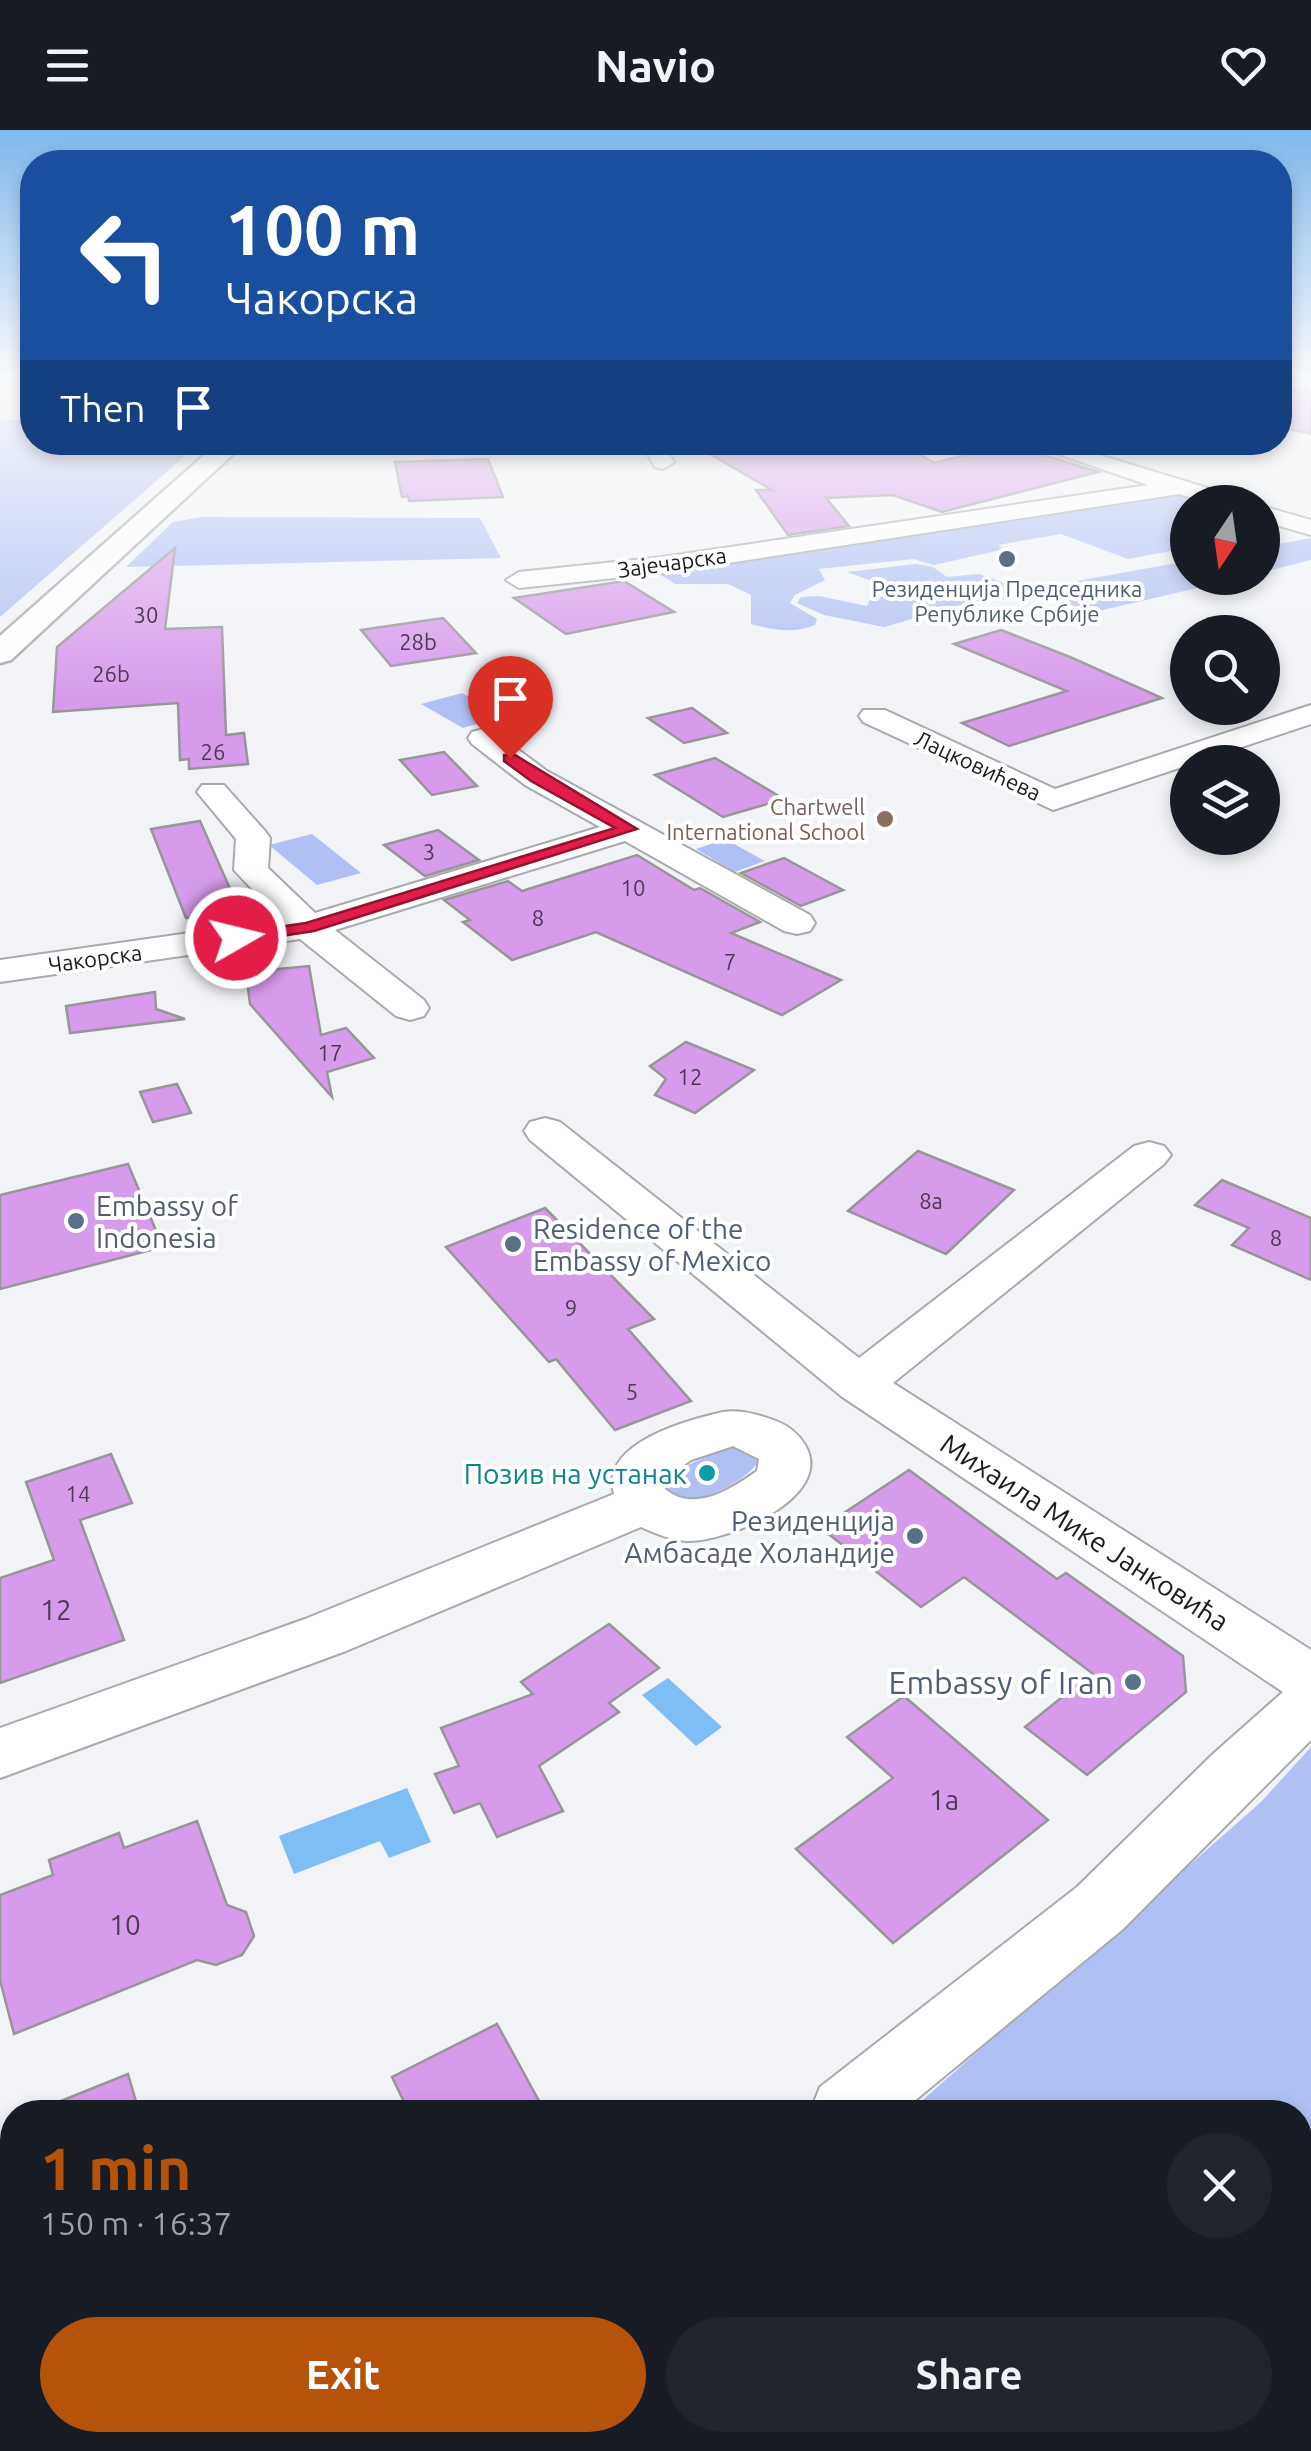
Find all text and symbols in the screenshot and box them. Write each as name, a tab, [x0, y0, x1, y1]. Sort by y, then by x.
icon: menu	[40, 38, 95, 93]
icon: heart	[1216, 38, 1271, 93]
text: Navio	[595, 40, 716, 91]
icon: left	[60, 190, 190, 320]
text: 100 m	[225, 190, 420, 268]
text: Чакорска	[225, 272, 418, 323]
icon: arrive	[166, 380, 221, 435]
text: Then	[60, 387, 146, 429]
north arrow	[1170, 485, 1280, 595]
map controls	[1170, 485, 1280, 855]
street label: Зајечарска	[616, 542, 728, 582]
marker: Резиденција Председника Републике Србије	[996, 548, 1018, 570]
place label: Резиденција Председника Републике Србије	[872, 576, 1142, 626]
house number: 30	[134, 602, 158, 627]
button: search	[1170, 615, 1280, 725]
house number: 28b	[399, 629, 437, 654]
pin	[468, 656, 553, 759]
house number: 26b	[92, 661, 130, 686]
icon: arrive	[483, 671, 538, 726]
street label: Лацковићева	[911, 725, 1045, 805]
house number: 26	[201, 739, 225, 764]
button: layers	[1170, 745, 1280, 855]
place label: Chartwell International School	[666, 794, 865, 844]
marker: Chartwell International School	[874, 808, 896, 830]
house number: 3	[423, 839, 435, 864]
house number: 10	[621, 875, 645, 900]
position arrow	[184, 886, 288, 990]
house number: 8	[532, 905, 544, 930]
street label: Чакорска	[47, 939, 143, 977]
house number: 7	[724, 949, 736, 974]
house number: 17	[318, 1040, 342, 1065]
house number: 12	[678, 1064, 702, 1089]
house number: 8a	[919, 1188, 943, 1213]
place label: Embassy of Indonesia	[96, 1190, 238, 1253]
marker: Embassy of Indonesia	[65, 1210, 87, 1232]
place label: Residence of the Embassy of Mexico	[533, 1213, 771, 1276]
house number: 8	[1270, 1225, 1282, 1250]
marker: Residence of the Embassy of Mexico	[502, 1233, 524, 1255]
house number: 9	[565, 1295, 577, 1320]
house number: 5	[626, 1379, 638, 1404]
street label: Михаила Мике Јанковића	[935, 1427, 1235, 1637]
place label: Позив на устанак	[464, 1458, 687, 1489]
marker: Позив на устанак	[696, 1462, 718, 1484]
house number: 14	[66, 1481, 90, 1506]
place label: Резиденција Амбасаде Холандије	[624, 1505, 895, 1568]
marker: Резиденција Амбасаде Холандије	[904, 1525, 926, 1547]
house number: 12	[40, 1594, 72, 1625]
place label: Embassy of Iran	[888, 1664, 1113, 1700]
marker: Embassy of Iran	[1122, 1671, 1144, 1693]
house number: 1a	[929, 1784, 959, 1815]
house number: 10	[109, 1909, 141, 1940]
button: close	[1167, 2133, 1272, 2238]
text: 1 min	[40, 2134, 192, 2201]
text: 150 m · 16:37	[40, 2205, 232, 2241]
button: Exit	[40, 2317, 646, 2432]
button: Share	[666, 2317, 1272, 2432]

